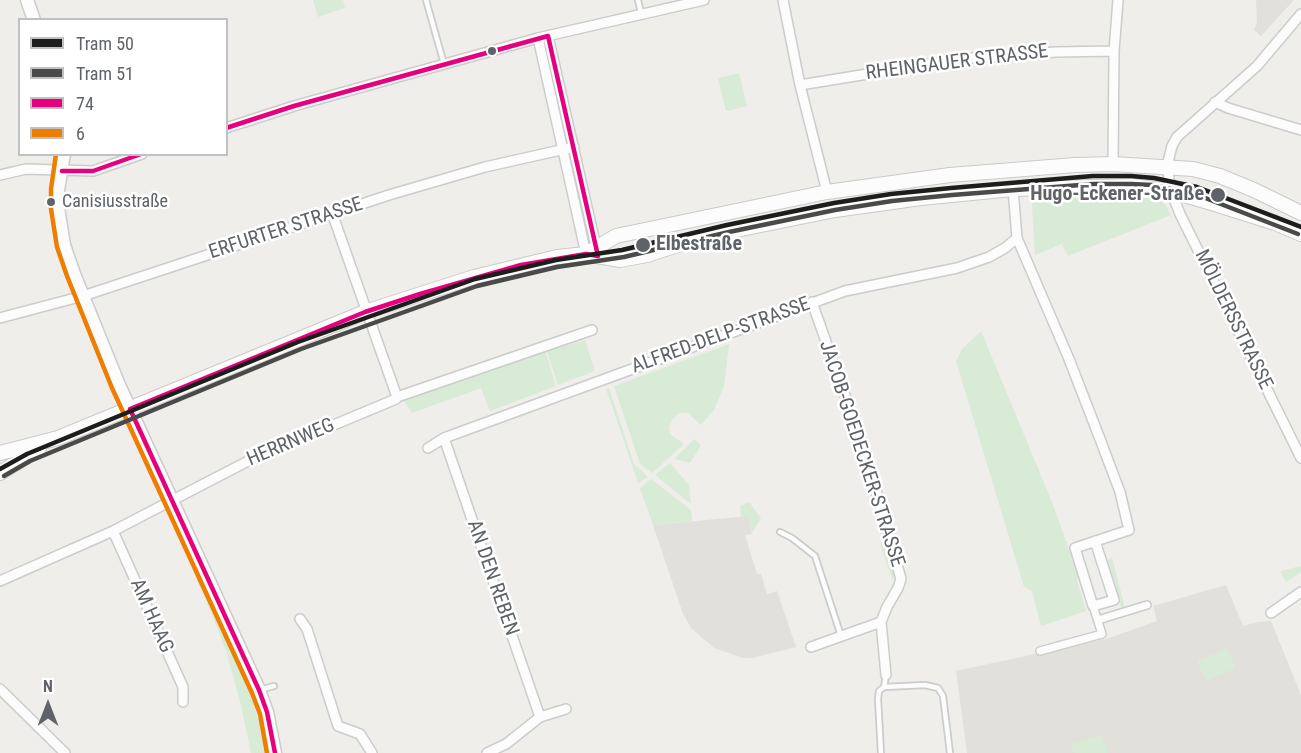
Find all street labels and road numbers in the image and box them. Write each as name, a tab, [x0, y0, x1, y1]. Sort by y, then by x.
street label: RHEINGAUER STRASSE	[864, 40, 1050, 86]
street label: ERFURTER STRASSE	[206, 193, 366, 265]
street label: MÖLDERSSTRASSE	[1189, 246, 1277, 394]
street label: ALFRED-DELP-STRASSE	[629, 293, 813, 379]
street label: JACOB-GOEDECKER-STRASSE	[813, 338, 909, 570]
street label: HERRNWEG	[244, 414, 338, 472]
street label: AN DEN REBEN	[461, 517, 523, 639]
street label: AM HAAG	[124, 575, 178, 657]

